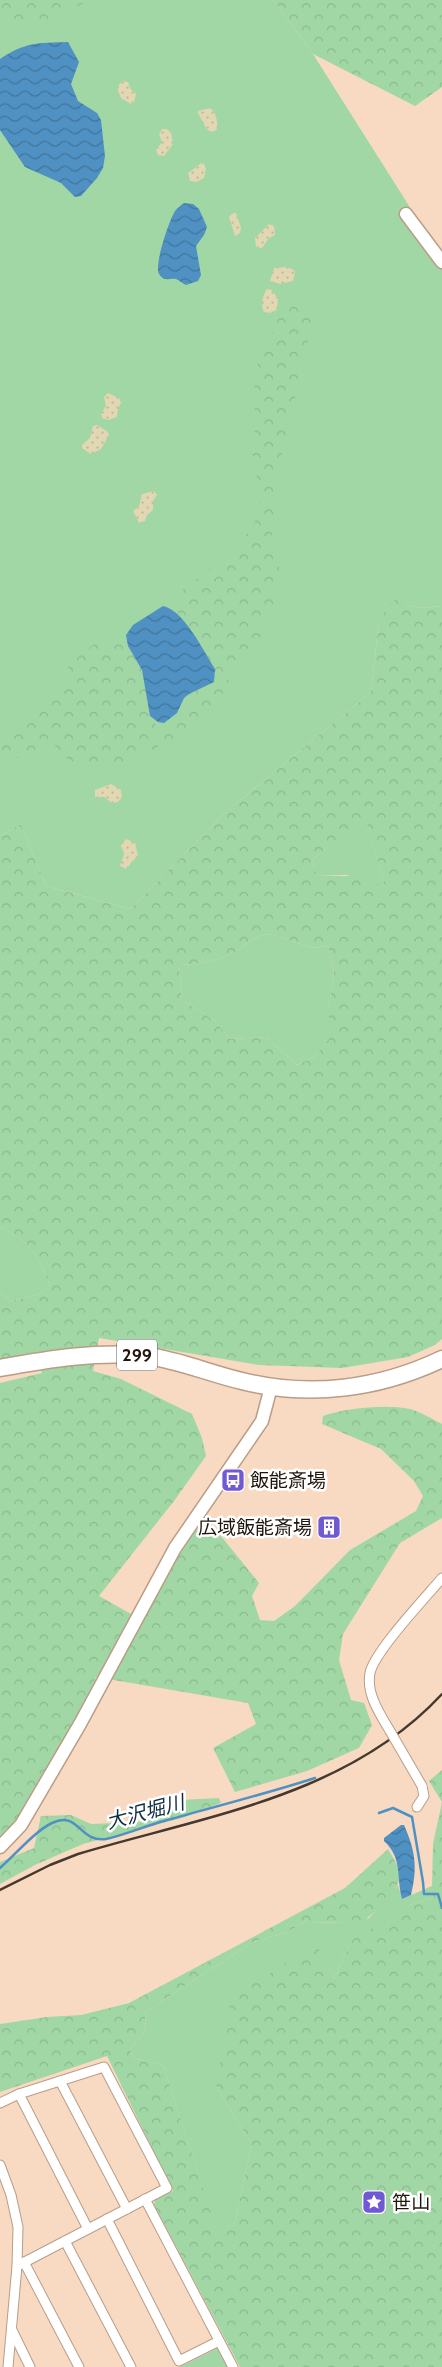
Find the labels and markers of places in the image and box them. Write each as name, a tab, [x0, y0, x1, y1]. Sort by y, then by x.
bus stop icon: 飯能斎場	[220, 1467, 246, 1493]
place label: 飯能斎場	[250, 1469, 326, 1492]
building icon: 広域飯能斎場	[316, 1514, 342, 1540]
place label: 広域飯能斎場	[198, 1516, 312, 1539]
place icon: 笹山	[361, 2189, 387, 2215]
place label: 笹山	[392, 2191, 430, 2214]

